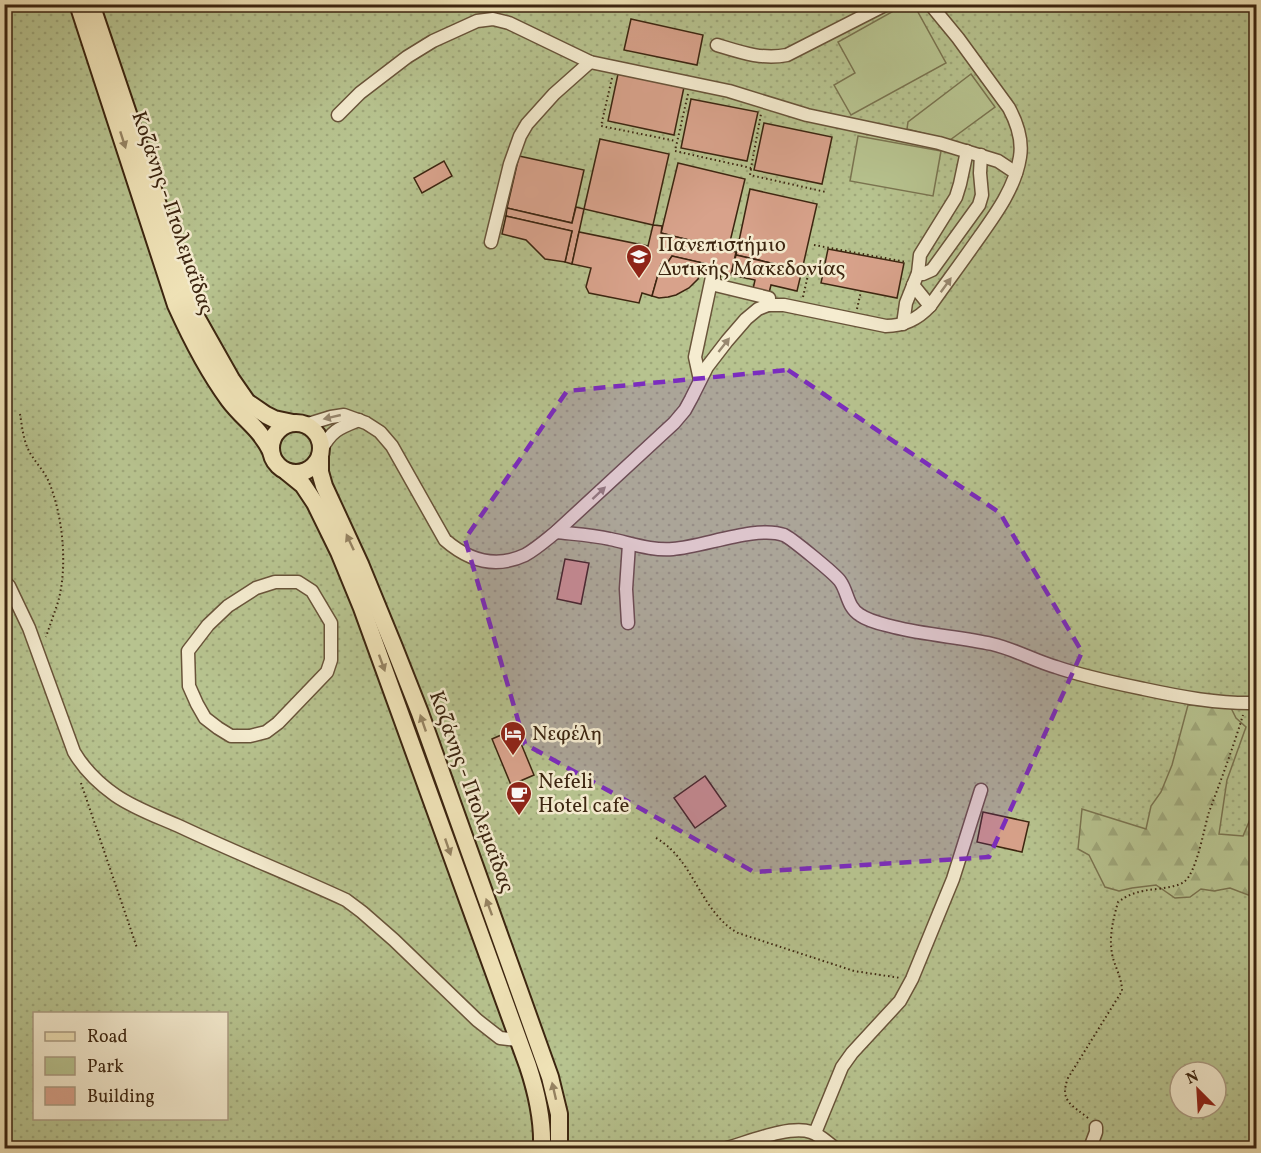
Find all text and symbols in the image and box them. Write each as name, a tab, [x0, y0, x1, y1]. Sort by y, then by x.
street label: Κοζάνης - Πτολεμαΐδας	[124, 108, 220, 318]
one-way arrow	[119, 131, 128, 149]
place label: Πανεπιστήμιο Δυτικής Μακεδονίας	[658, 231, 845, 284]
school or university icon: Πανεπιστήμιο Δυτικής Μακεδονίας	[624, 242, 654, 280]
one-way arrow	[939, 277, 951, 292]
one-way arrow	[717, 338, 729, 353]
one-way arrow	[323, 413, 342, 423]
one-way arrow	[592, 486, 606, 500]
one-way arrow	[346, 534, 355, 551]
one-way arrow	[378, 654, 388, 672]
street label: Κοζάνης - Πτολεμαΐδας	[421, 687, 521, 897]
one-way arrow	[418, 714, 428, 732]
hotel icon: Νεφέλη	[498, 719, 528, 757]
place label: Νεφέλη	[532, 720, 602, 749]
place label: Nefeli Hotel cafe	[538, 768, 630, 821]
cafe icon: Nefeli Hotel cafe	[504, 779, 534, 817]
one-way arrow	[443, 838, 453, 856]
one-way arrow	[483, 898, 493, 916]
legend	[33, 1012, 228, 1120]
text: Road	[87, 1025, 128, 1050]
text: Park	[87, 1055, 124, 1080]
north arrow	[1168, 1060, 1228, 1120]
text: N	[1183, 1066, 1203, 1091]
one-way arrow	[548, 1081, 558, 1100]
text: Building	[87, 1085, 155, 1110]

